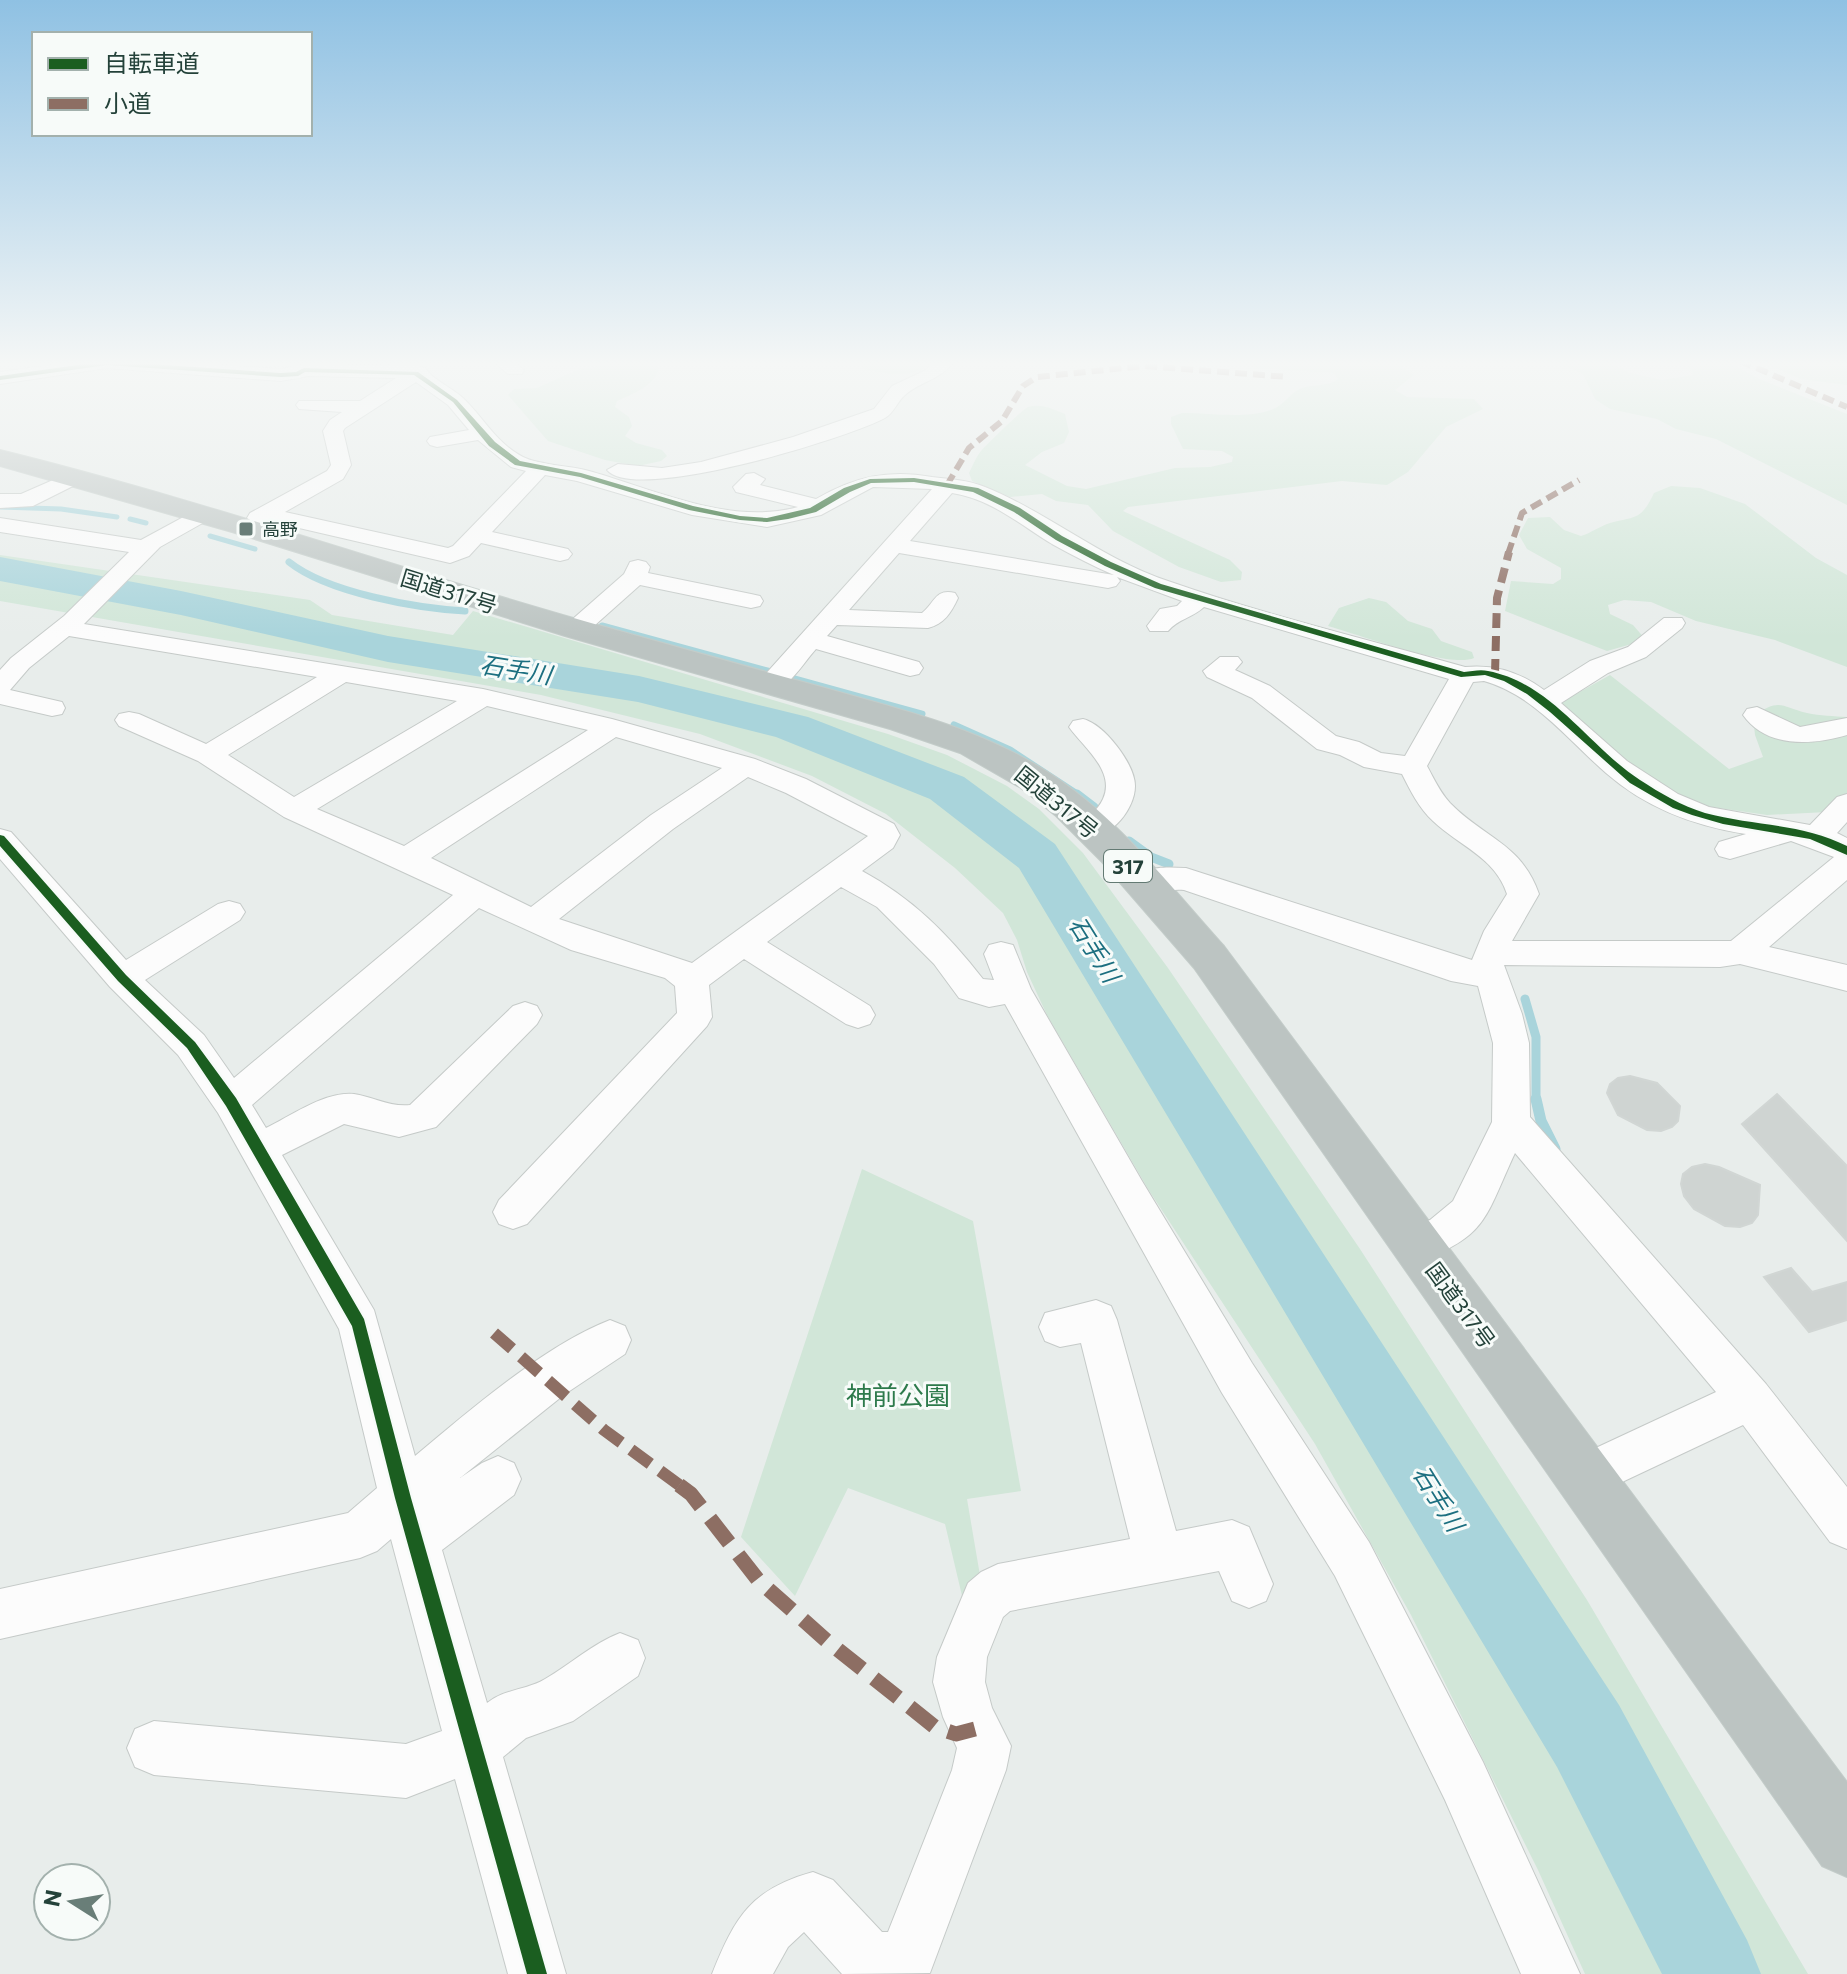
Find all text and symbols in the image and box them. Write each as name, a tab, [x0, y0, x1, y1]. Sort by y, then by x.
legend	[32, 32, 312, 136]
text: 自転車道	[104, 48, 200, 77]
text: 小道	[104, 88, 152, 117]
place label: 高野	[262, 518, 298, 540]
marker: 高野	[237, 520, 255, 538]
street label: 国道317号	[397, 564, 501, 618]
water label: 石手川	[478, 649, 557, 689]
street label: 国道317号	[1010, 760, 1104, 844]
road number: 317	[1104, 850, 1152, 882]
water label: 石手川	[1064, 911, 1128, 990]
street label: 国道317号	[1421, 1257, 1501, 1353]
park label: 神前公園	[846, 1379, 950, 1410]
water label: 石手川	[1408, 1460, 1472, 1539]
north arrow	[32, 1862, 112, 1942]
text: N	[37, 1887, 67, 1909]

